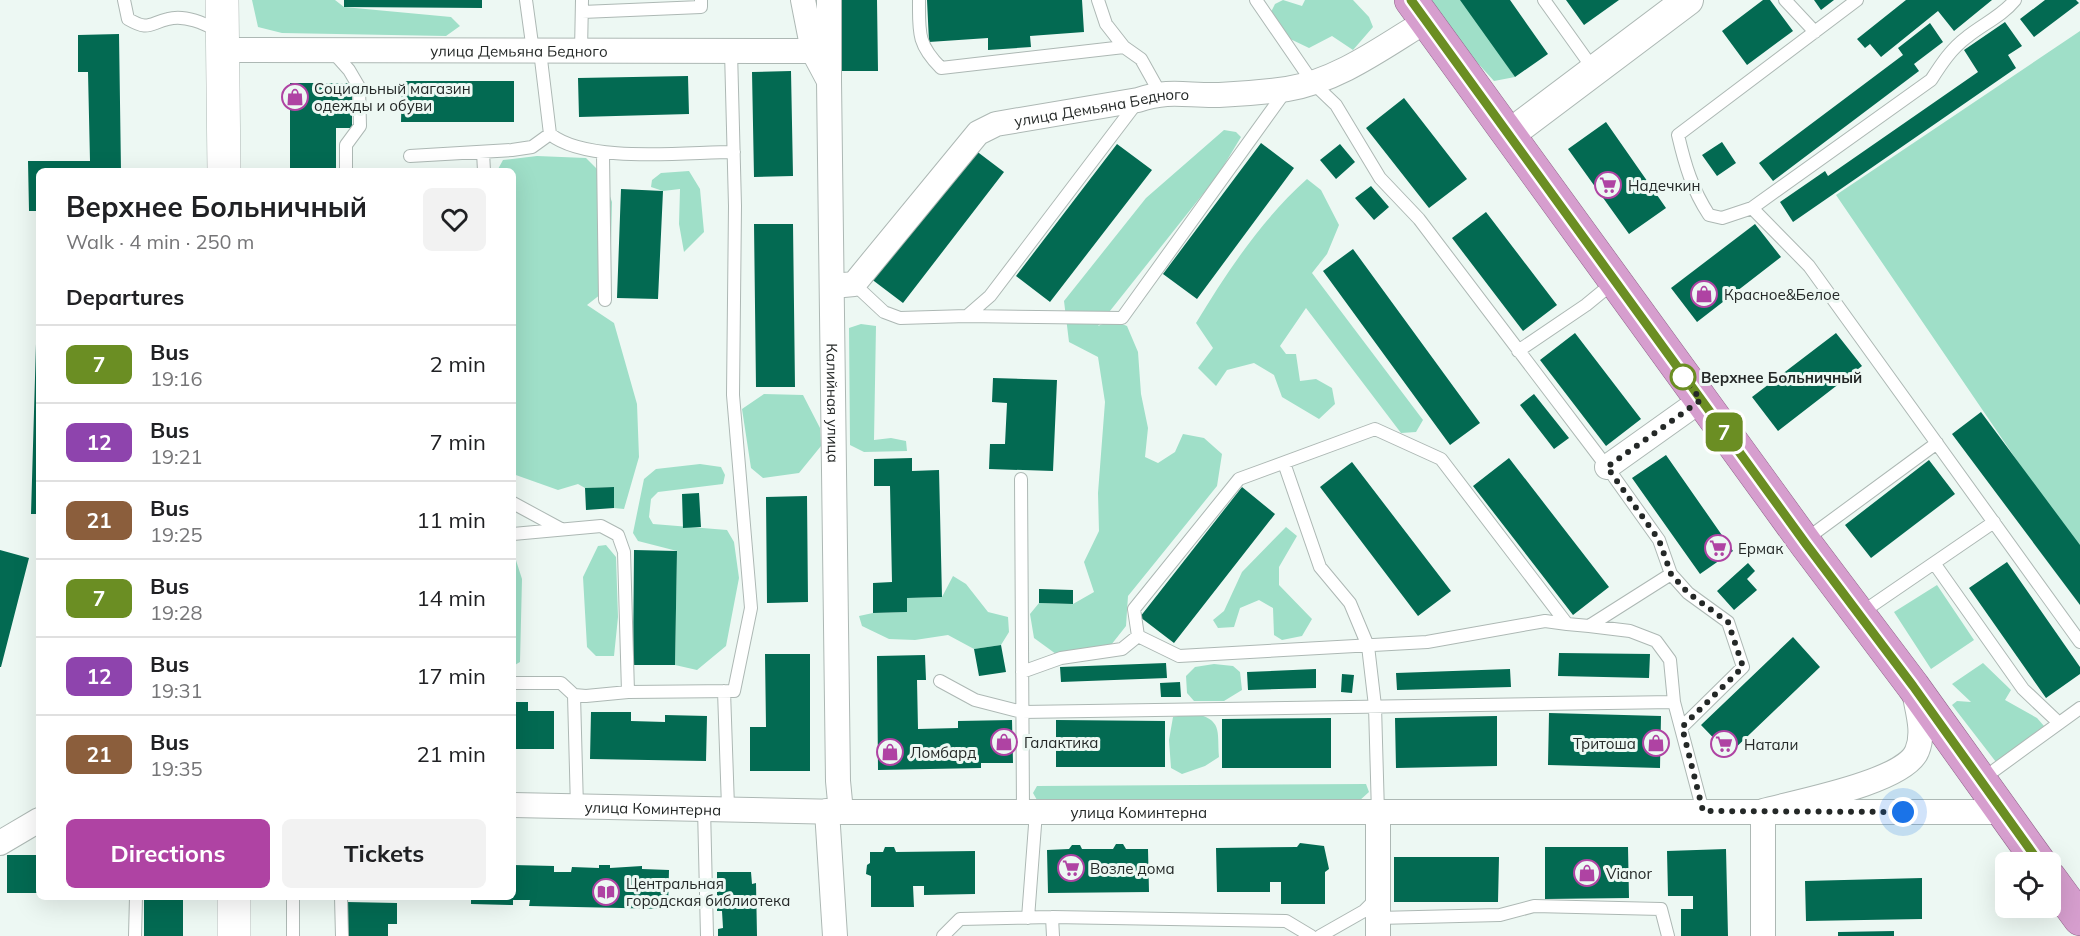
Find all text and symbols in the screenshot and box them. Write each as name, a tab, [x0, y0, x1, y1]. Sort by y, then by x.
street label: улица Демьяна Бедного	[430, 41, 608, 60]
place label: Социальный магазин одежды и обуви	[314, 79, 471, 115]
shop icon: Социальный магазин одежды и обуви	[280, 82, 310, 112]
street label: улица Демьяна Бедного	[1013, 84, 1190, 130]
supermarket icon: Надечкин	[1593, 170, 1623, 200]
place label: Надечкин	[1628, 176, 1700, 195]
button: heart	[423, 188, 486, 251]
text: Верхнее Больничный	[66, 189, 367, 224]
text: Walk · 4 min · 250 m	[66, 229, 254, 254]
shop icon: Красное&Белое	[1689, 279, 1719, 309]
text: Departures	[66, 283, 184, 311]
place label: Красное&Белое	[1724, 285, 1840, 304]
text: Bus	[150, 338, 189, 366]
street label: Калийная улица	[823, 343, 843, 463]
text: 2 min	[430, 350, 486, 378]
text: 7	[93, 351, 105, 377]
marker: Верхнее Больничный	[1670, 364, 1696, 390]
text: 19:16	[150, 366, 203, 391]
place label: Верхнее Больничный	[1701, 368, 1862, 387]
line badge: 7	[1704, 412, 1744, 452]
text: Bus	[150, 416, 189, 444]
text: 7	[1718, 419, 1730, 445]
text: 7 min	[430, 428, 486, 456]
text: 12	[86, 429, 112, 455]
text: 19:21	[150, 444, 203, 469]
text: Bus	[150, 494, 189, 522]
text: 11 min	[416, 506, 486, 534]
text: 21	[86, 507, 112, 533]
text: 19:25	[150, 522, 203, 547]
supermarket icon: Ермак	[1703, 533, 1733, 563]
place label: Ермак	[1738, 539, 1784, 558]
text: Bus	[150, 572, 189, 600]
text: 14 min	[416, 584, 486, 612]
text: 7	[93, 585, 105, 611]
text: 19:28	[150, 600, 203, 625]
text: Bus	[150, 650, 189, 678]
text: 17 min	[416, 662, 486, 690]
text: 12	[86, 663, 112, 689]
text: 19:31	[150, 678, 203, 703]
shop icon: Галактика	[989, 727, 1019, 757]
text: Bus	[150, 728, 189, 756]
shop icon: Тритоша	[1641, 728, 1671, 758]
supermarket icon: Натали	[1709, 729, 1739, 759]
place label: Галактика	[1024, 733, 1098, 752]
place label: Тритоша	[1573, 734, 1636, 753]
place label: Натали	[1744, 735, 1798, 754]
shop icon: Ломбард	[875, 737, 905, 767]
text: 21 min	[416, 740, 486, 768]
text: 21	[86, 741, 112, 767]
place label: Ломбард	[910, 743, 976, 762]
text: 19:35	[150, 756, 203, 781]
street label: улица Коминтерна	[584, 797, 721, 819]
your location	[1888, 797, 1918, 827]
street label: улица Коминтерна	[1071, 803, 1207, 822]
button: Directions	[66, 819, 270, 888]
button: Tickets	[282, 819, 486, 888]
map controls	[1995, 852, 2061, 918]
button: locate	[1995, 852, 2061, 918]
supermarket icon: Возле дома	[1056, 853, 1086, 883]
shop icon: Vianor	[1572, 858, 1602, 888]
place label: Возле дома	[1090, 859, 1175, 878]
place label: Vianor	[1606, 864, 1652, 883]
place label: Центральная городская библиотека	[626, 874, 790, 910]
library icon: Центральная городская библиотека	[591, 877, 621, 907]

